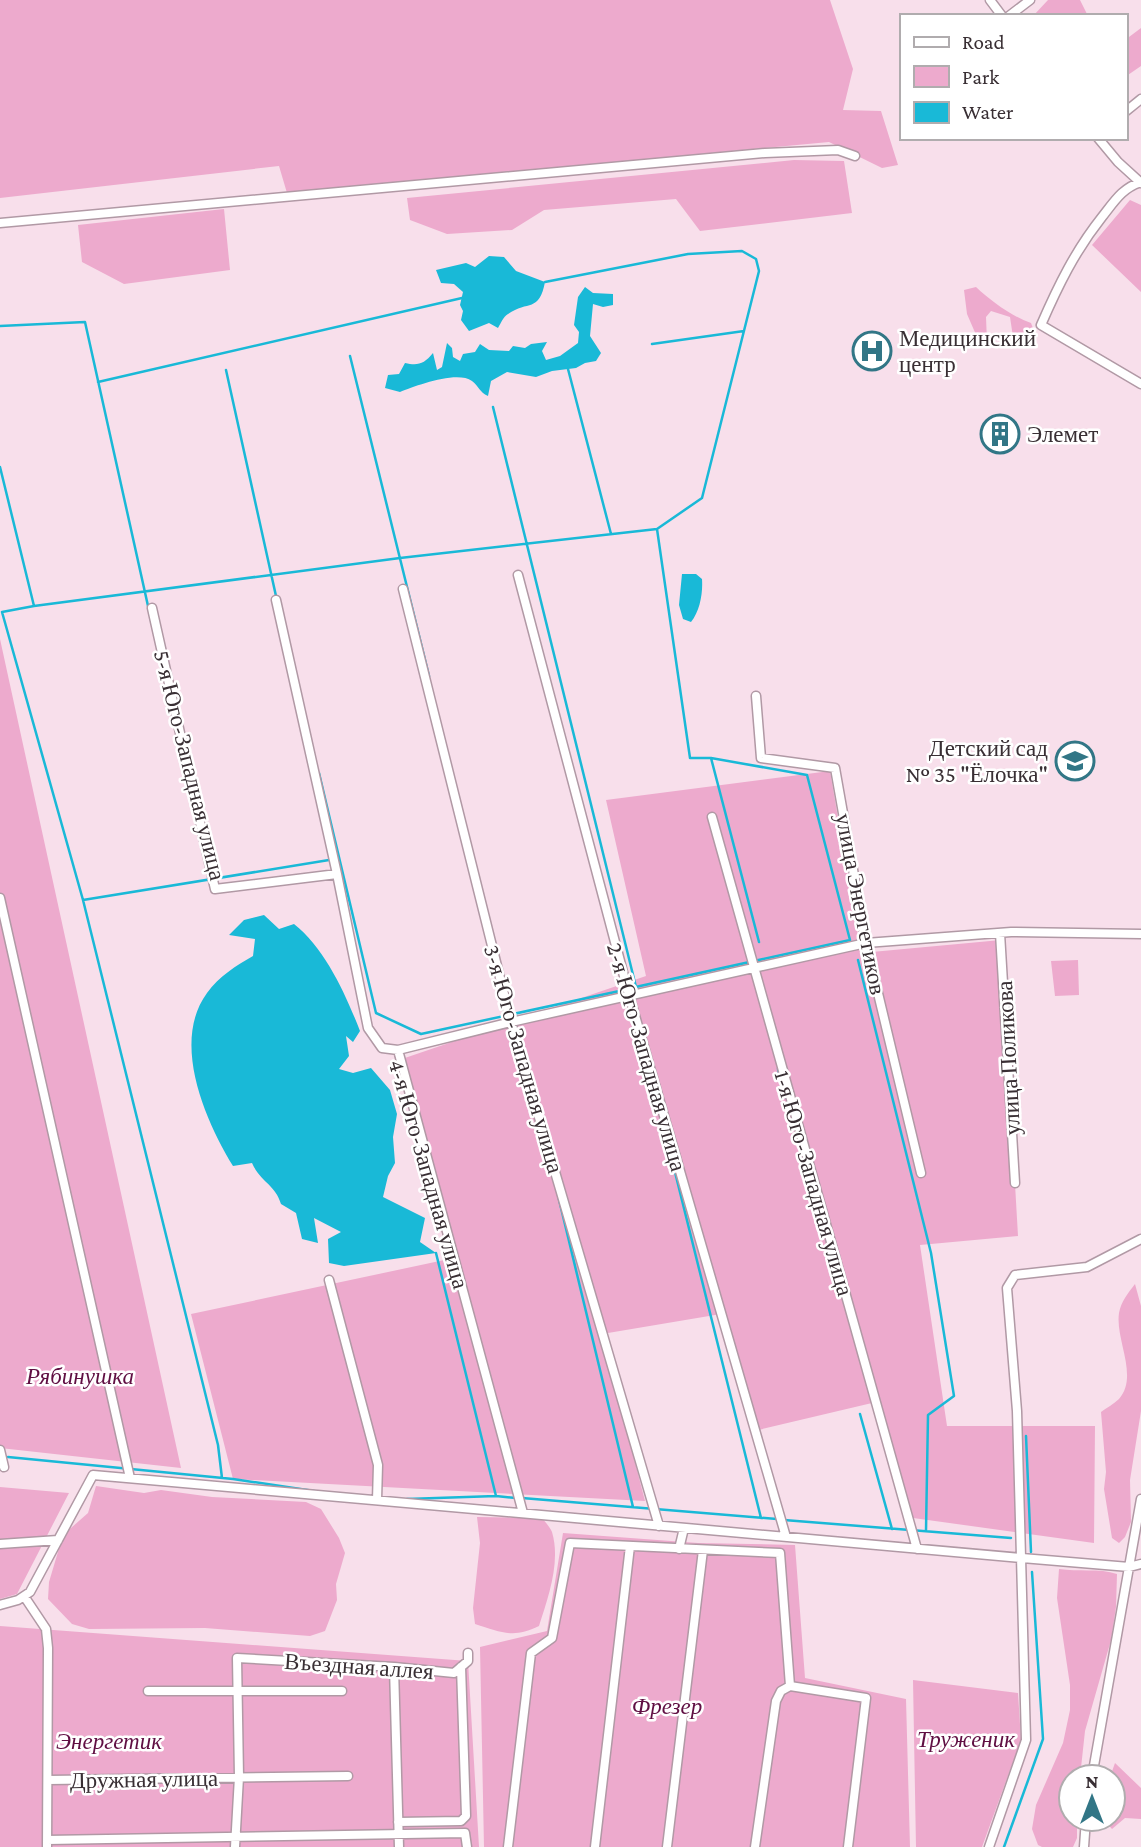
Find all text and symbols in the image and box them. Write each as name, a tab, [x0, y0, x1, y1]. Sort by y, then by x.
legend	[900, 14, 1127, 140]
text: Road	[962, 30, 1005, 54]
text: Park	[962, 65, 999, 89]
text: Water	[962, 100, 1014, 124]
place label: Медицинский центр	[899, 325, 1036, 377]
hospital icon: Медицинский центр	[851, 330, 893, 372]
building icon: Элемет	[979, 413, 1021, 455]
place label: Элемет	[1027, 421, 1098, 447]
street label: 5-я Юго-Западная улица	[149, 647, 231, 883]
place label: Детский сад № 35 "Ёлочка"	[906, 735, 1048, 787]
school or university icon: Детский сад № 35 "Ёлочка"	[1054, 740, 1096, 782]
street label: улица Энергетиков	[831, 811, 891, 997]
street label: 2-я Юго-Западная улица	[602, 940, 692, 1174]
street label: 3-я Юго-Западная улица	[479, 942, 569, 1176]
street label: улица Поликова	[991, 980, 1025, 1136]
street label: 4-я Юго-Западная улица	[384, 1056, 474, 1292]
street label: 1-я Юго-Западная улица	[769, 1067, 859, 1299]
park label: Рябинушка	[25, 1363, 134, 1389]
street label: Въездная аллея	[283, 1648, 435, 1684]
park label: Фрезер	[632, 1693, 702, 1719]
park label: Труженик	[917, 1726, 1015, 1752]
park label: Энергетик	[56, 1728, 162, 1754]
north arrow	[1057, 1763, 1127, 1833]
street label: Дружная улица	[70, 1765, 218, 1793]
text: N	[1086, 1771, 1099, 1792]

